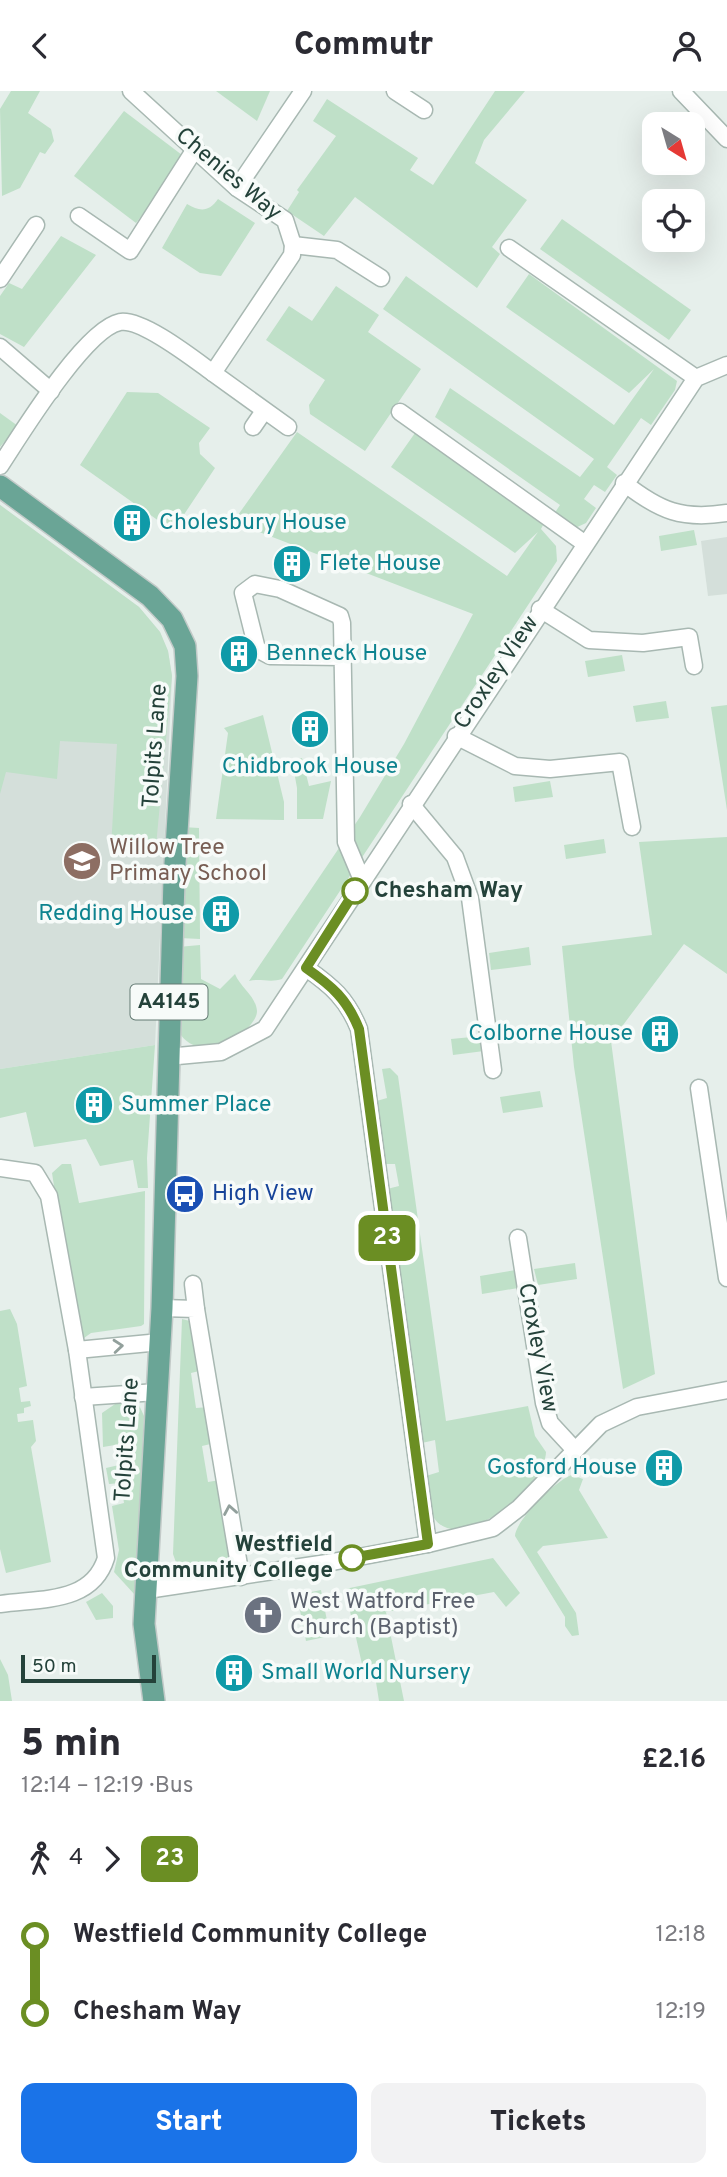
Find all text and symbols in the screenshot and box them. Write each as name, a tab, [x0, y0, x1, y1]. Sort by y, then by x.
text: Commutr	[294, 26, 433, 66]
icon: back	[21, 27, 59, 65]
icon: person	[668, 27, 706, 65]
north arrow	[642, 112, 705, 175]
map controls	[642, 112, 705, 252]
street label: Chenies Way	[169, 122, 287, 228]
button: locate	[642, 189, 705, 252]
building icon: Cholesbury House	[111, 502, 153, 544]
place label: Cholesbury House	[159, 509, 347, 538]
building icon: Flete House	[271, 543, 313, 585]
place label: Flete House	[319, 550, 441, 579]
street label: Croxley View	[448, 610, 546, 736]
building icon: Benneck House	[218, 633, 260, 675]
place label: Benneck House	[266, 640, 427, 669]
street label: Tolpits Lane	[137, 683, 175, 809]
building icon: Chidbrook House	[289, 708, 331, 750]
place label: Chidbrook House	[222, 753, 398, 782]
place label: Willow Tree Primary School	[109, 834, 267, 889]
school or university icon: Willow Tree Primary School	[61, 840, 103, 882]
place label: Chesham Way	[374, 877, 523, 906]
marker: Chesham Way	[342, 878, 368, 904]
building icon: Redding House	[200, 893, 242, 935]
place label: Redding House	[38, 900, 194, 929]
road number: A4145	[130, 985, 208, 1019]
building icon: Colborne House	[639, 1013, 681, 1055]
place label: Colborne House	[468, 1020, 633, 1049]
building icon: Summer Place	[73, 1084, 115, 1126]
place label: Summer Place	[121, 1091, 271, 1120]
bus stop icon: High View	[164, 1173, 206, 1215]
place label: High View	[212, 1180, 314, 1209]
line badge: 23	[356, 1215, 418, 1261]
text: 23	[372, 1223, 402, 1253]
street label: Croxley View	[510, 1281, 564, 1415]
one-way arrow	[113, 1339, 124, 1354]
street label: Tolpits Lane	[109, 1377, 147, 1503]
building icon: Gosford House	[643, 1447, 685, 1489]
place label: Gosford House	[487, 1454, 637, 1483]
one-way arrow	[223, 1504, 238, 1516]
place label: Westfield Community College	[124, 1531, 333, 1586]
marker: Westfield Community College	[339, 1545, 365, 1571]
place label: West Watford Free Church (Baptist)	[290, 1588, 475, 1643]
church icon: West Watford Free Church (Baptist)	[242, 1594, 284, 1636]
scale bar	[21, 1652, 156, 1684]
building icon: Small World Nursery	[213, 1652, 255, 1694]
text: 50 m	[32, 1655, 77, 1679]
place label: Small World Nursery	[261, 1659, 471, 1688]
text: 5 min	[21, 1721, 121, 1770]
text: £2.16	[642, 1744, 706, 1777]
text: 12:14 – 12:19 · Bus	[21, 1772, 194, 1801]
icon: walk	[21, 1840, 59, 1878]
icon: forward	[93, 1840, 131, 1878]
text: 4	[69, 1844, 83, 1873]
text: 23	[155, 1844, 184, 1874]
text: Westfield Community College	[73, 1919, 427, 1952]
text: 12:18	[656, 1921, 706, 1950]
text: Chesham Way	[73, 1996, 242, 2029]
text: 12:19	[656, 1998, 706, 2027]
button: Start	[21, 2083, 357, 2163]
button: Tickets	[371, 2083, 706, 2163]

